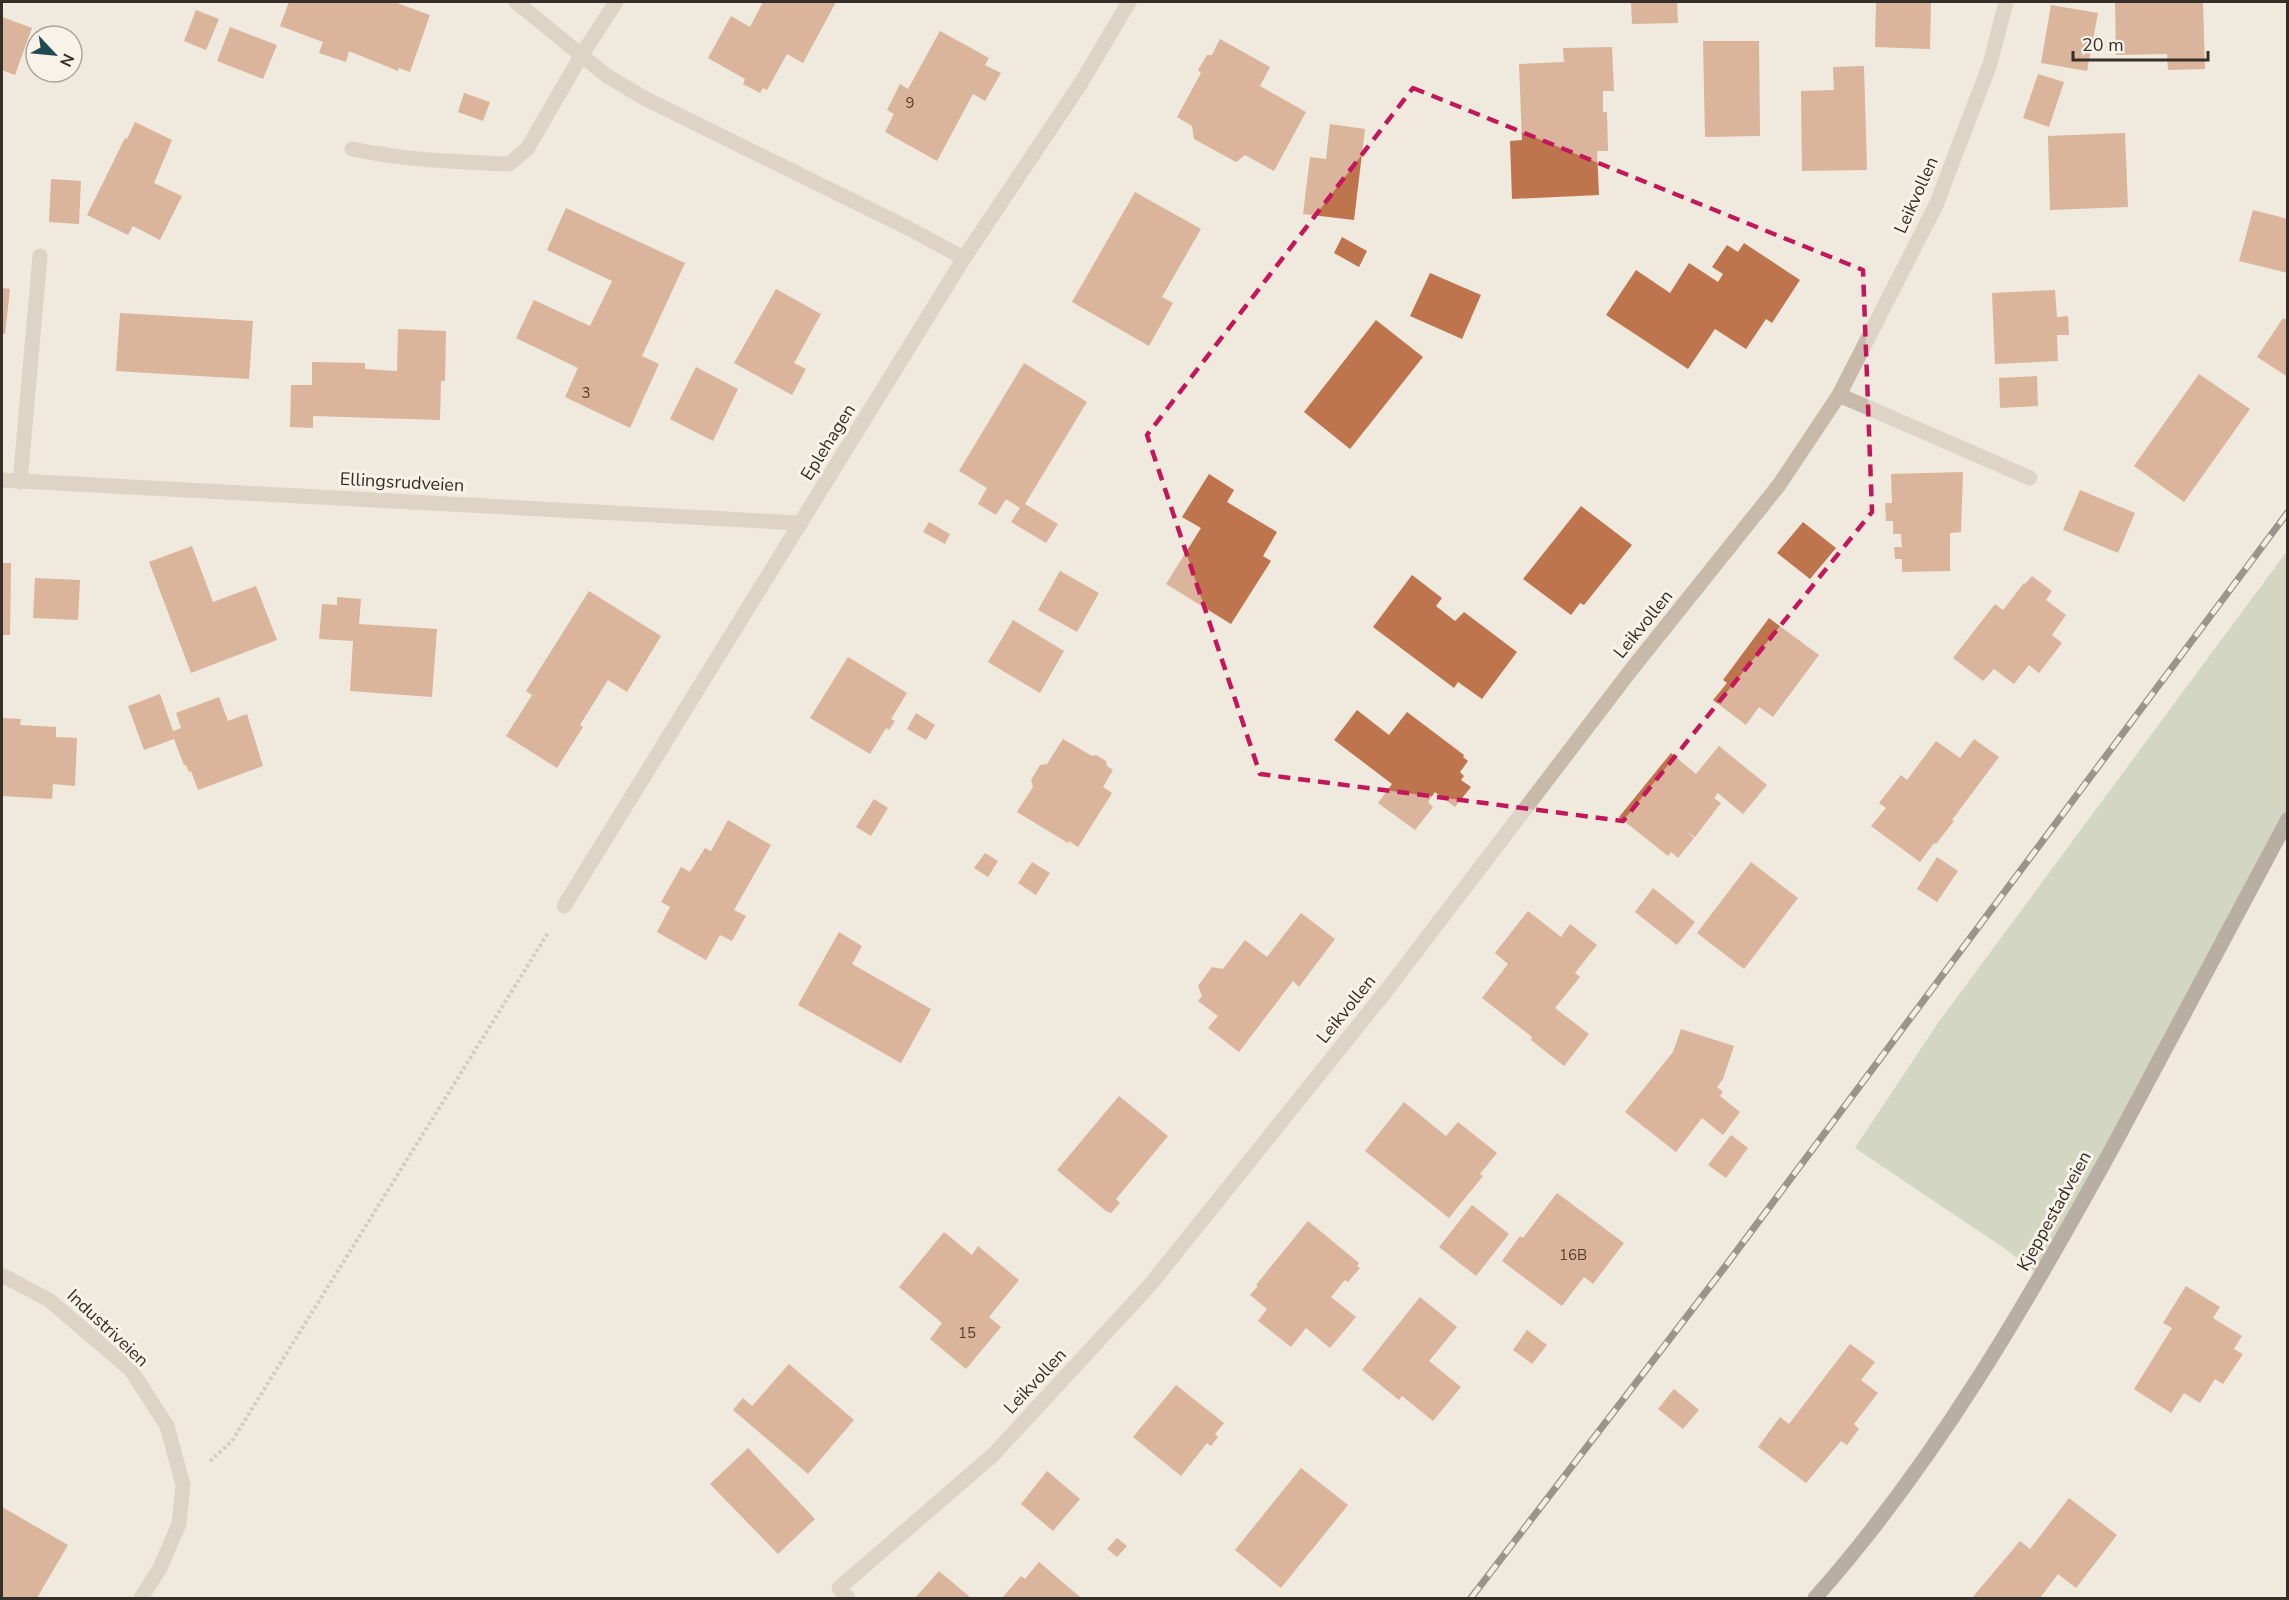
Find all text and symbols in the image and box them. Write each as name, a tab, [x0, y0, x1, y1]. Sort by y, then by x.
north arrow	[24, 24, 84, 84]
scale bar	[2073, 24, 2208, 62]
text: 20 m	[2082, 33, 2124, 57]
text: N	[54, 50, 79, 70]
house number: 9	[905, 93, 915, 113]
street label: Leikvollen	[1888, 153, 1944, 237]
house number: 3	[581, 383, 591, 403]
street label: Eplehagen	[795, 399, 861, 485]
street label: Ellingsrudveien	[339, 467, 465, 497]
street label: Leikvollen	[1608, 585, 1678, 663]
street label: Leikvollen	[1311, 970, 1381, 1048]
street label: Kjeppestadveien	[2011, 1147, 2097, 1275]
house number: 16B	[1559, 1245, 1587, 1265]
street label: Industriveien	[62, 1284, 154, 1372]
house number: 15	[958, 1323, 976, 1343]
street label: Leikvollen	[998, 1343, 1072, 1419]

